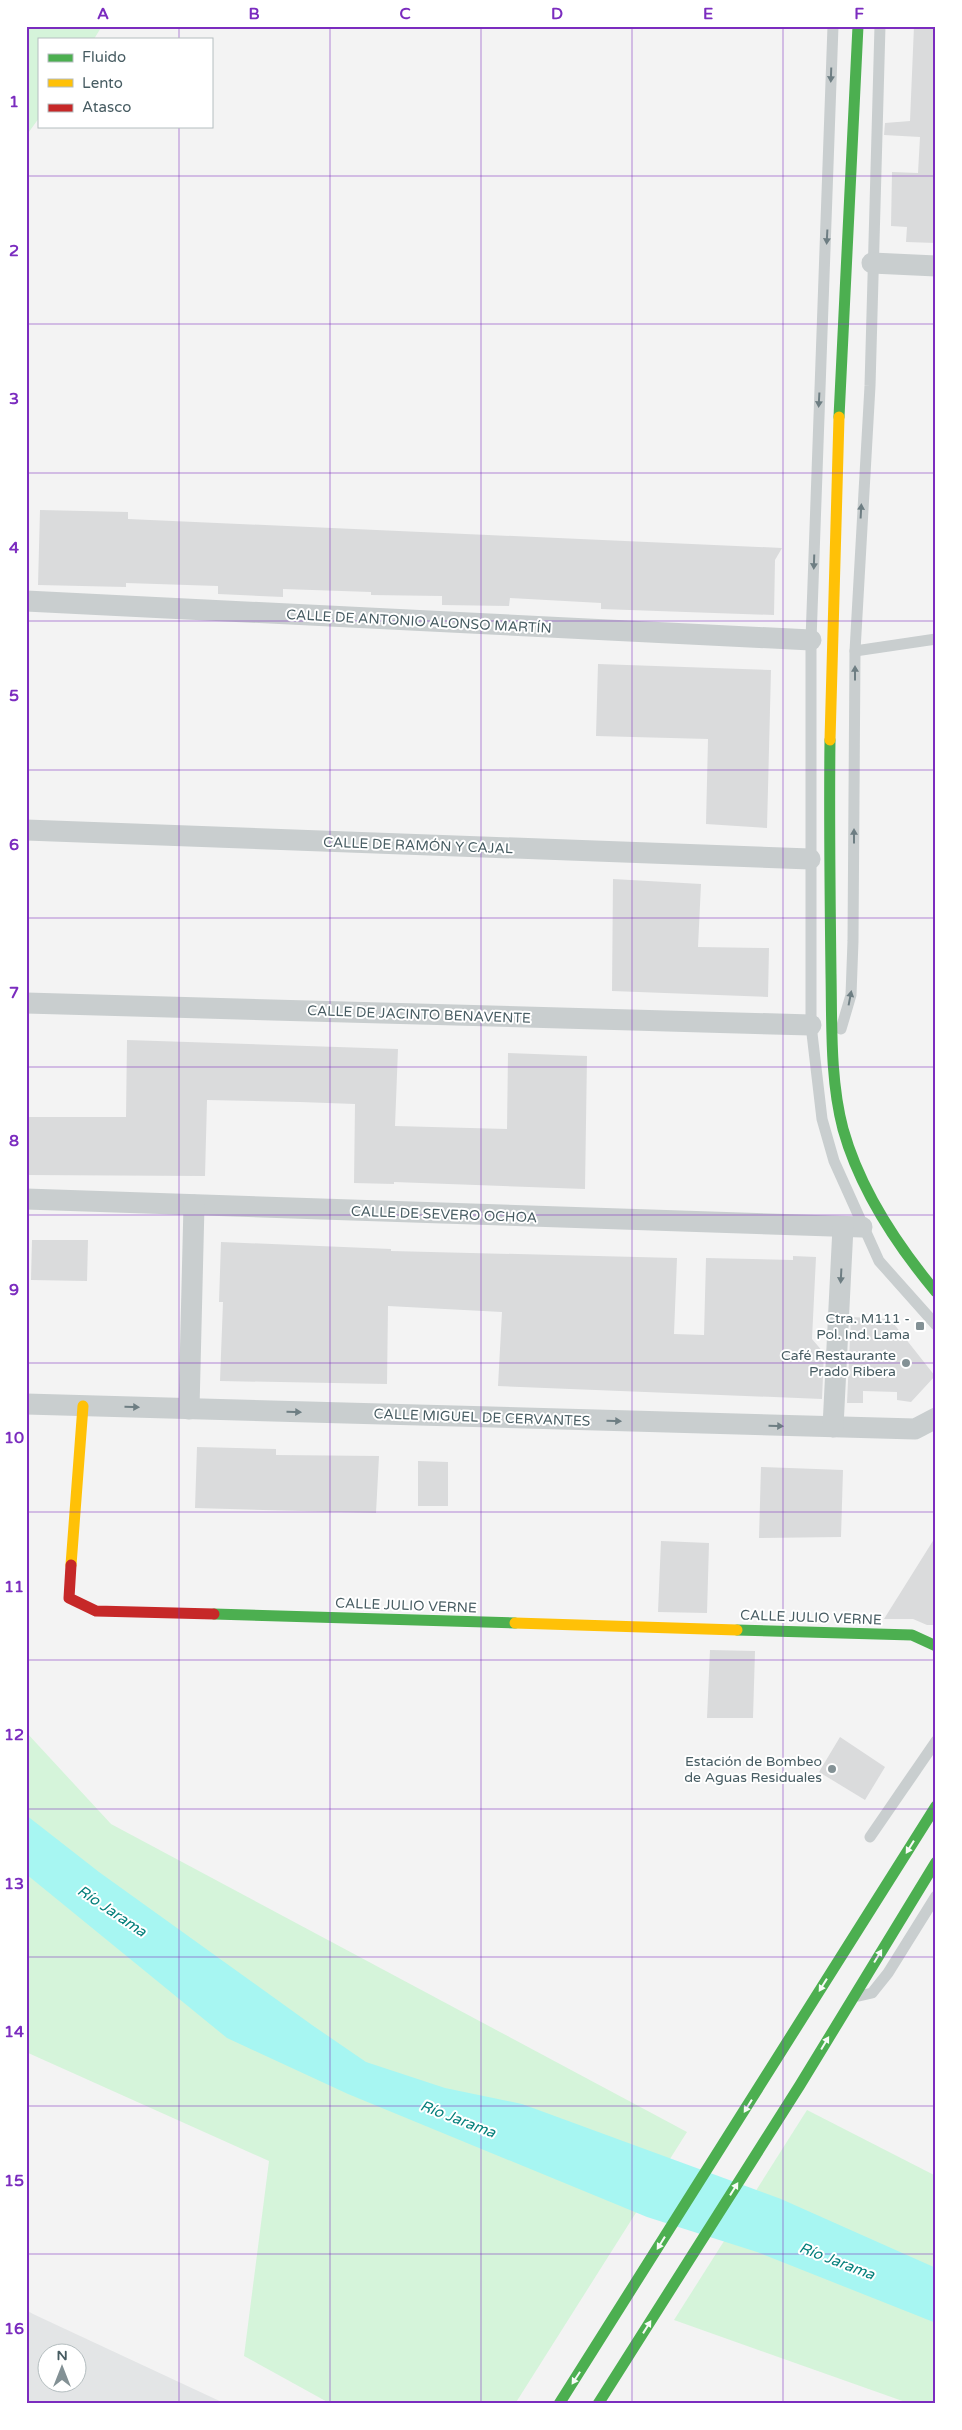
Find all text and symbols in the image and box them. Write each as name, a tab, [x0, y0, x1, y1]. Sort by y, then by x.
text: A	[97, 4, 109, 24]
text: B	[248, 4, 260, 24]
text: C	[399, 4, 411, 24]
text: D	[551, 4, 563, 24]
text: E	[703, 4, 713, 24]
text: F	[854, 4, 864, 24]
legend	[38, 38, 212, 128]
text: Fluido	[82, 48, 126, 66]
one-way arrow	[827, 67, 835, 83]
text: Lento	[82, 74, 123, 92]
text: 1	[9, 92, 19, 112]
text: Atasco	[82, 98, 131, 116]
one-way arrow	[822, 230, 830, 246]
text: 2	[9, 241, 19, 261]
text: 3	[9, 389, 19, 409]
one-way arrow	[815, 392, 823, 408]
one-way arrow	[858, 503, 866, 519]
text: 4	[9, 538, 19, 558]
one-way arrow	[810, 554, 818, 570]
street label: CALLE DE ANTONIO ALONSO MARTÍN	[286, 606, 552, 637]
one-way arrow	[851, 665, 859, 681]
text: 5	[9, 686, 19, 706]
one-way arrow	[850, 828, 858, 844]
street label: CALLE DE RAMÓN Y CAJAL	[323, 834, 513, 857]
text: 6	[9, 835, 19, 855]
text: 7	[9, 983, 19, 1003]
one-way arrow	[846, 990, 854, 1006]
street label: CALLE DE JACINTO BENAVENTE	[307, 1002, 531, 1027]
text: 8	[9, 1131, 19, 1151]
street label: CALLE DE SEVERO OCHOA	[351, 1203, 537, 1226]
one-way arrow	[836, 1268, 844, 1284]
text: 9	[9, 1280, 19, 1300]
place label: Ctra. M111 - Pol. Ind. Lama	[816, 1310, 910, 1343]
marker: Ctra. M111 - Pol. Ind. Lama	[914, 1320, 926, 1332]
place label: Café Restaurante Prado Ribera	[781, 1347, 896, 1380]
marker: Café Restaurante Prado Ribera	[900, 1357, 912, 1369]
one-way arrow	[124, 1404, 140, 1412]
street label: CALLE MIGUEL DE CERVANTES	[373, 1405, 591, 1430]
one-way arrow	[286, 1408, 302, 1416]
one-way arrow	[606, 1417, 622, 1425]
one-way arrow	[769, 1422, 785, 1430]
text: 10	[4, 1428, 24, 1448]
text: 11	[4, 1577, 24, 1597]
street label: CALLE JULIO VERNE	[335, 1595, 477, 1616]
street label: CALLE JULIO VERNE	[740, 1607, 882, 1628]
text: 12	[4, 1725, 24, 1745]
place label: Estación de Bombeo de Aguas Residuales	[684, 1753, 822, 1786]
marker: Estación de Bombeo de Aguas Residuales	[826, 1763, 838, 1775]
one-way arrow	[905, 1841, 914, 1854]
text: 13	[4, 1874, 24, 1894]
water label: Río Jarama	[74, 1881, 150, 1941]
one-way arrow	[873, 1950, 882, 1963]
one-way arrow	[818, 1978, 828, 1991]
text: 14	[4, 2022, 24, 2042]
one-way arrow	[821, 2037, 830, 2050]
water label: Río Jarama	[418, 2096, 499, 2142]
one-way arrow	[743, 2099, 753, 2113]
text: 15	[4, 2171, 24, 2191]
one-way arrow	[729, 2183, 739, 2196]
one-way arrow	[656, 2237, 666, 2250]
water label: Río Jarama	[797, 2238, 878, 2284]
text: 16	[4, 2319, 24, 2339]
one-way arrow	[643, 2320, 652, 2333]
north arrow	[38, 2342, 88, 2392]
text: N	[56, 2347, 68, 2364]
one-way arrow	[571, 2371, 581, 2384]

